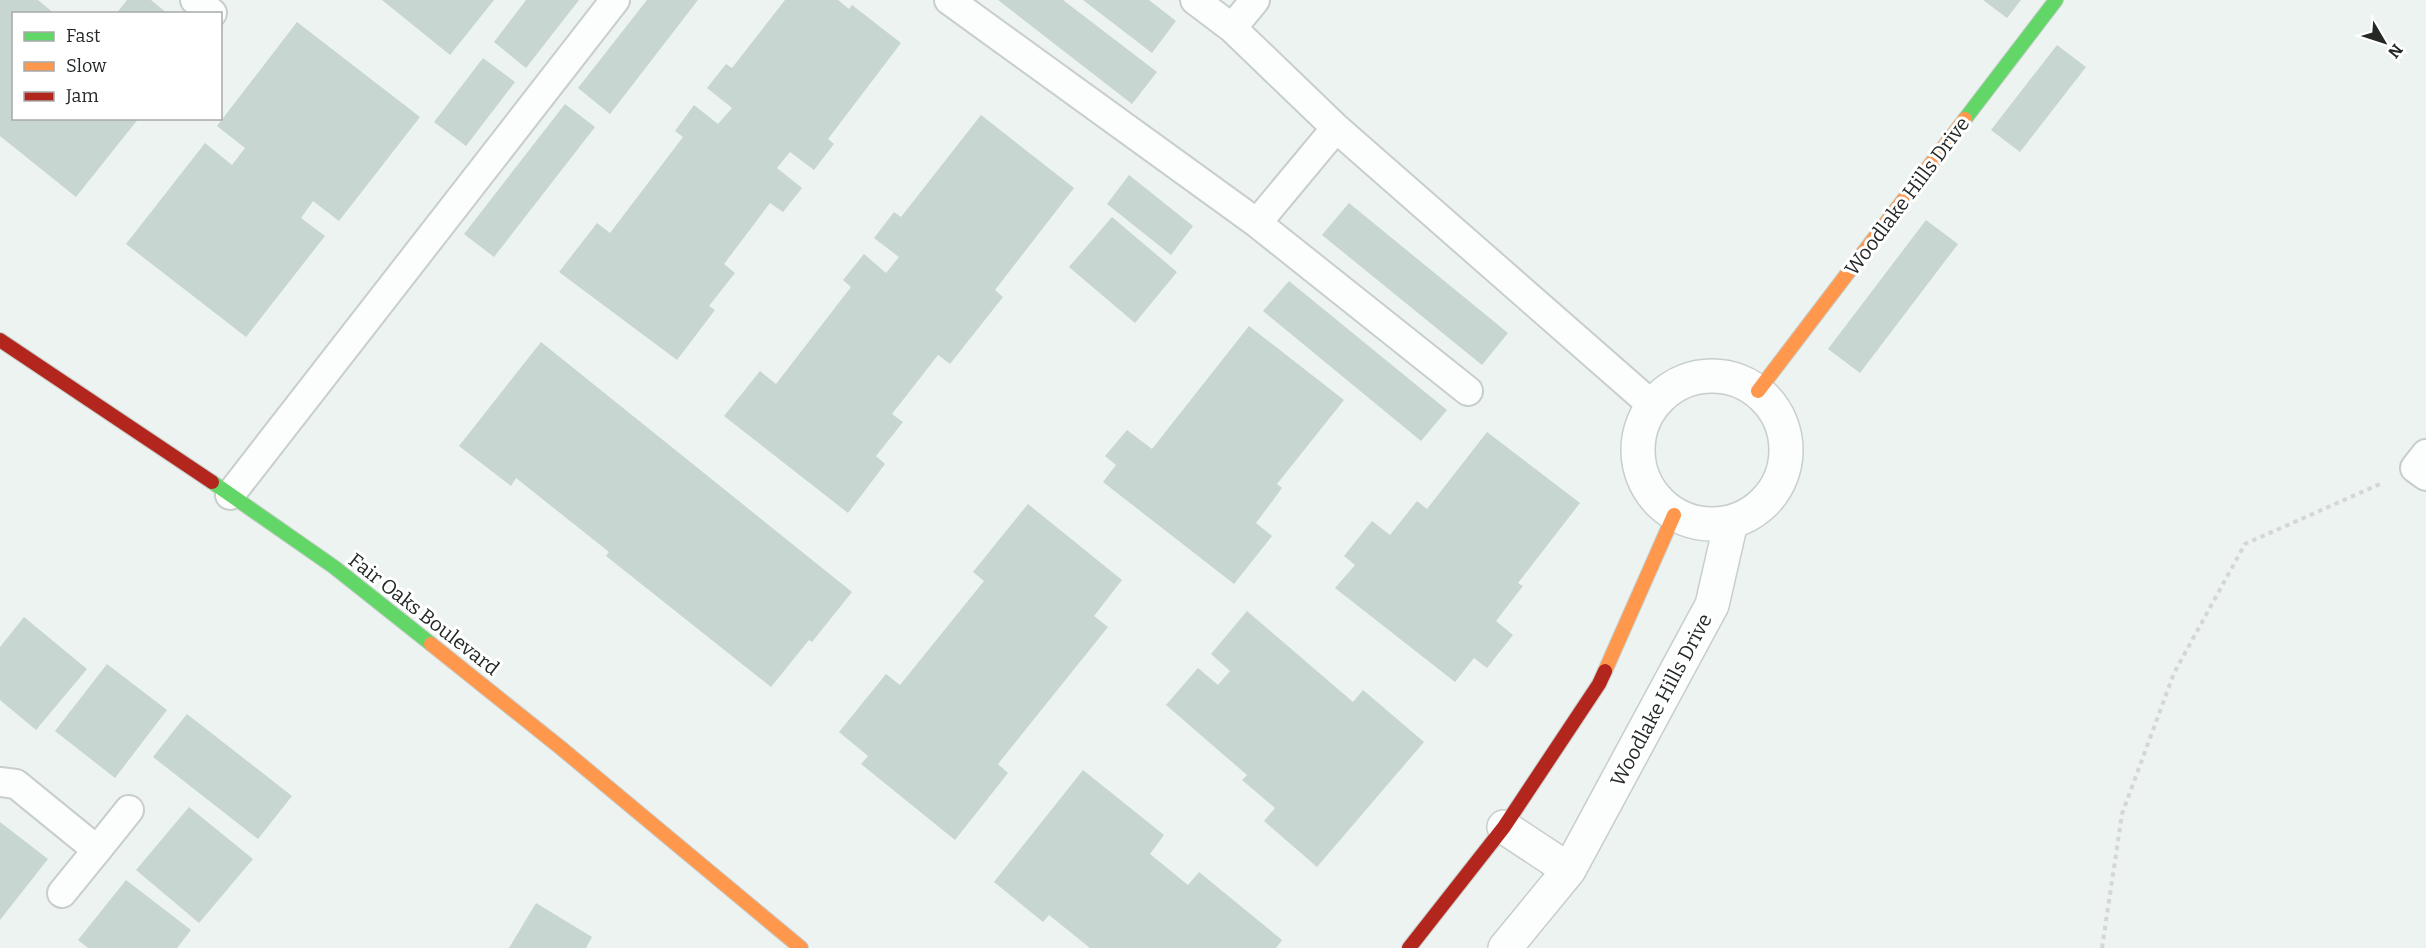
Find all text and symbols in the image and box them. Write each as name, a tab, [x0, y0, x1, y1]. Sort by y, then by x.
legend	[12, 12, 222, 120]
north arrow	[2354, 12, 2414, 72]
text: Fast	[66, 25, 101, 47]
text: N	[2384, 40, 2407, 62]
text: Slow	[66, 55, 107, 77]
text: Jam	[65, 85, 99, 107]
street label: Woodlake Hills Drive	[1840, 112, 1974, 280]
street label: Fair Oaks Boulevard	[344, 548, 504, 680]
street label: Woodlake Hills Drive	[1605, 610, 1717, 790]

